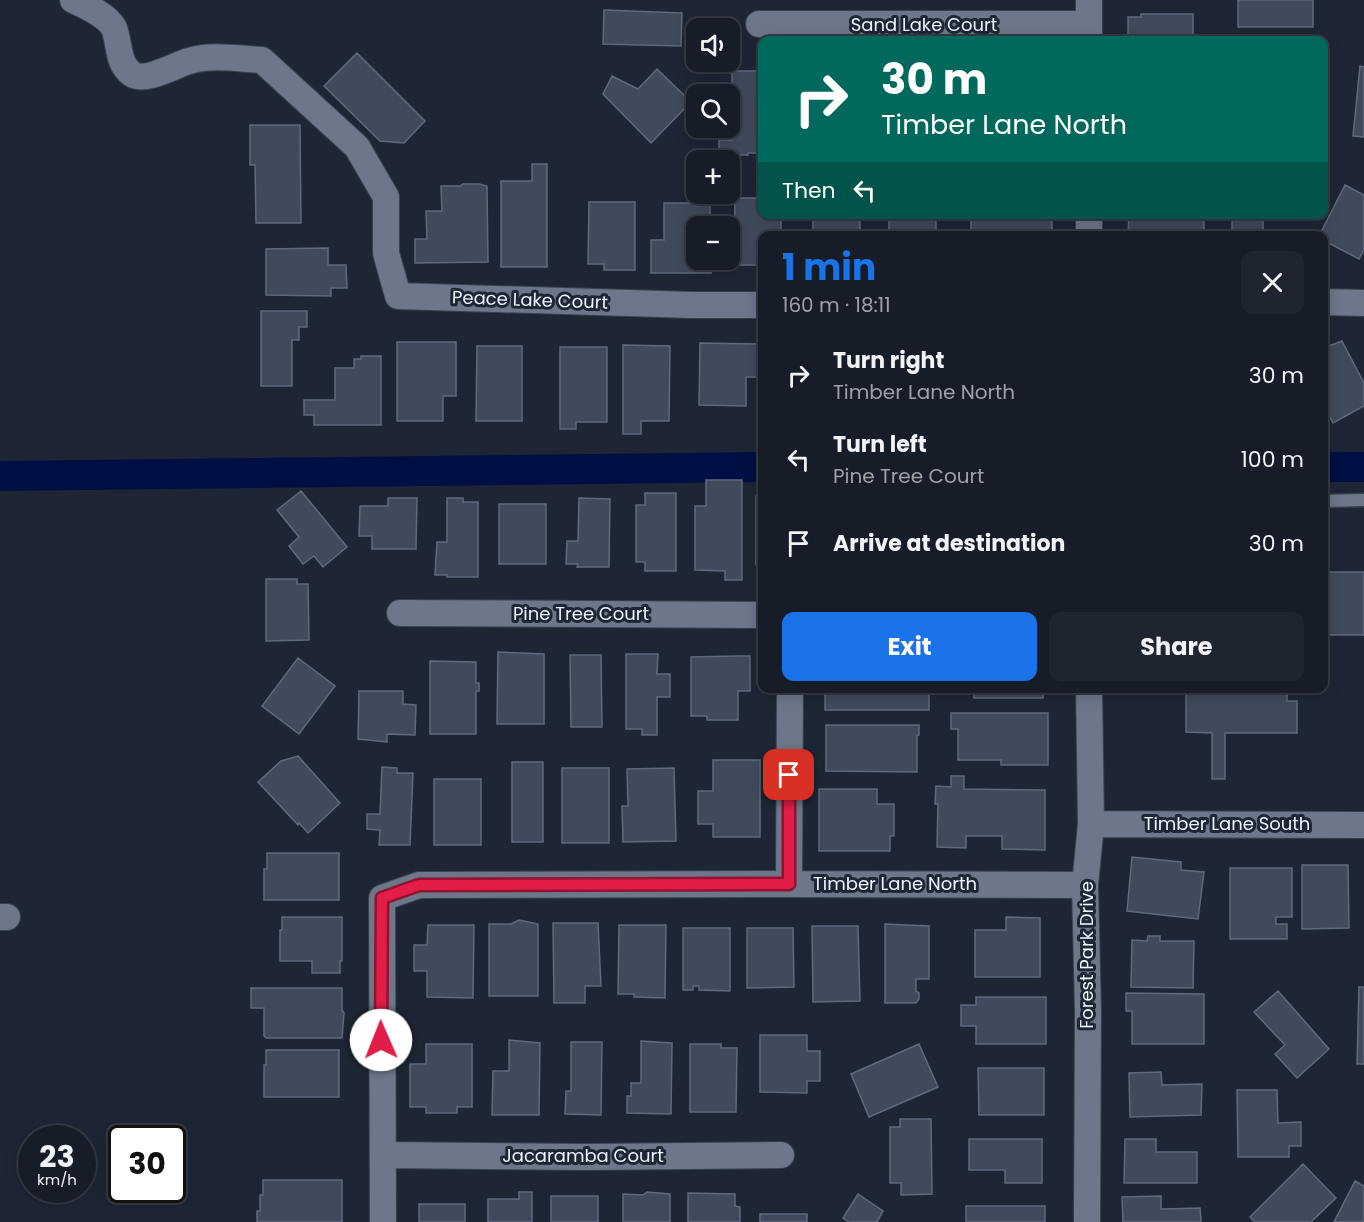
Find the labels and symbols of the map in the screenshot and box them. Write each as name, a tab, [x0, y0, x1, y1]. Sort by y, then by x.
street label: Sand Lake Court	[851, 12, 997, 37]
street label: Peace Lake Court	[452, 284, 608, 315]
street label: Pine Tree Court	[513, 601, 649, 626]
pin	[763, 749, 814, 800]
street label: Timber Lane South	[1144, 811, 1310, 836]
street label: Timber Lane North	[813, 871, 977, 896]
street label: Forest Park Drive	[1074, 881, 1099, 1029]
position arrow	[349, 1008, 413, 1072]
speed limit sign: 30	[108, 1125, 186, 1203]
street label: Jacaramba Court	[502, 1143, 664, 1168]

